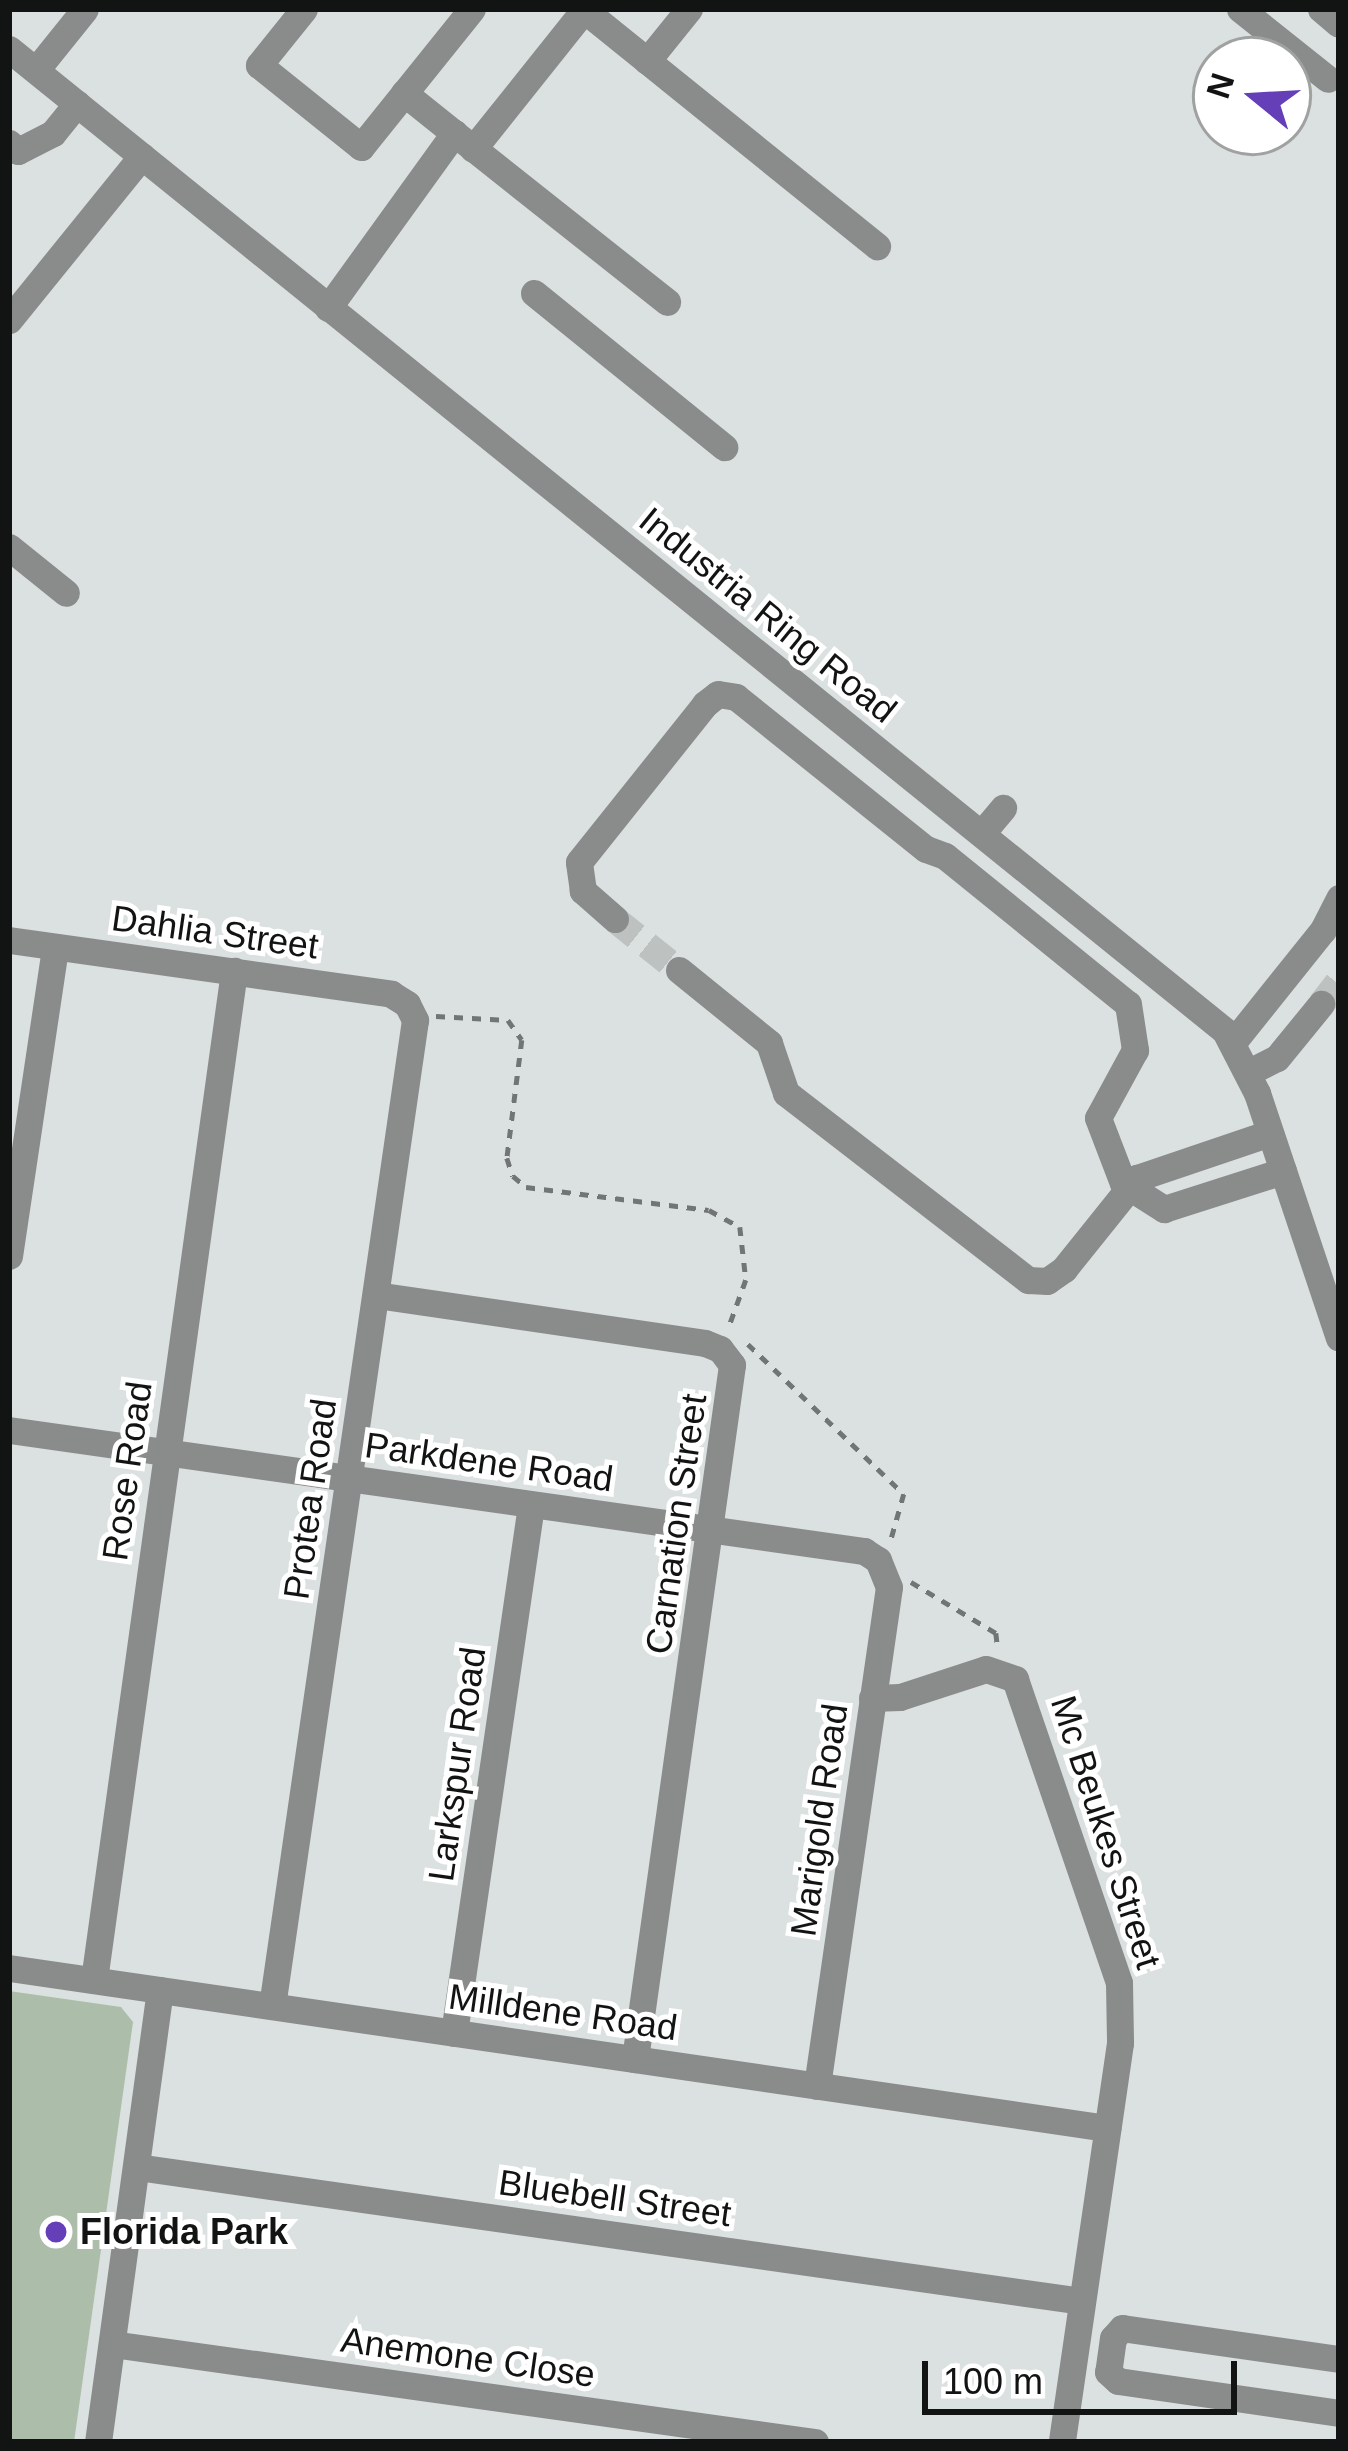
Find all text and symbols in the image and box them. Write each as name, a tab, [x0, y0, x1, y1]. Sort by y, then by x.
north arrow	[1192, 36, 1312, 156]
text: N	[1199, 69, 1241, 103]
street label: Industria Ring Road	[631, 498, 905, 732]
street label: Dahlia Street	[109, 896, 321, 968]
street label: Rose Road	[93, 1379, 161, 1563]
street label: Carnation Street	[636, 1391, 716, 1657]
street label: Protea Road	[275, 1396, 345, 1602]
street label: Parkdene Road	[362, 1423, 616, 1501]
street label: Larkspur Road	[419, 1644, 495, 1884]
street label: Mc Beukes Street	[1042, 1690, 1170, 1974]
street label: Marigold Road	[781, 1701, 857, 1939]
street label: Milldene Road	[446, 1975, 680, 2049]
street label: Bluebell Street	[496, 2160, 734, 2236]
place label: Florida Park	[80, 2210, 288, 2254]
marker: Florida Park	[43, 2219, 69, 2245]
street label: Anemone Close	[338, 2318, 598, 2396]
scale bar	[928, 2337, 1243, 2411]
text: 100 m	[943, 2361, 1043, 2402]

